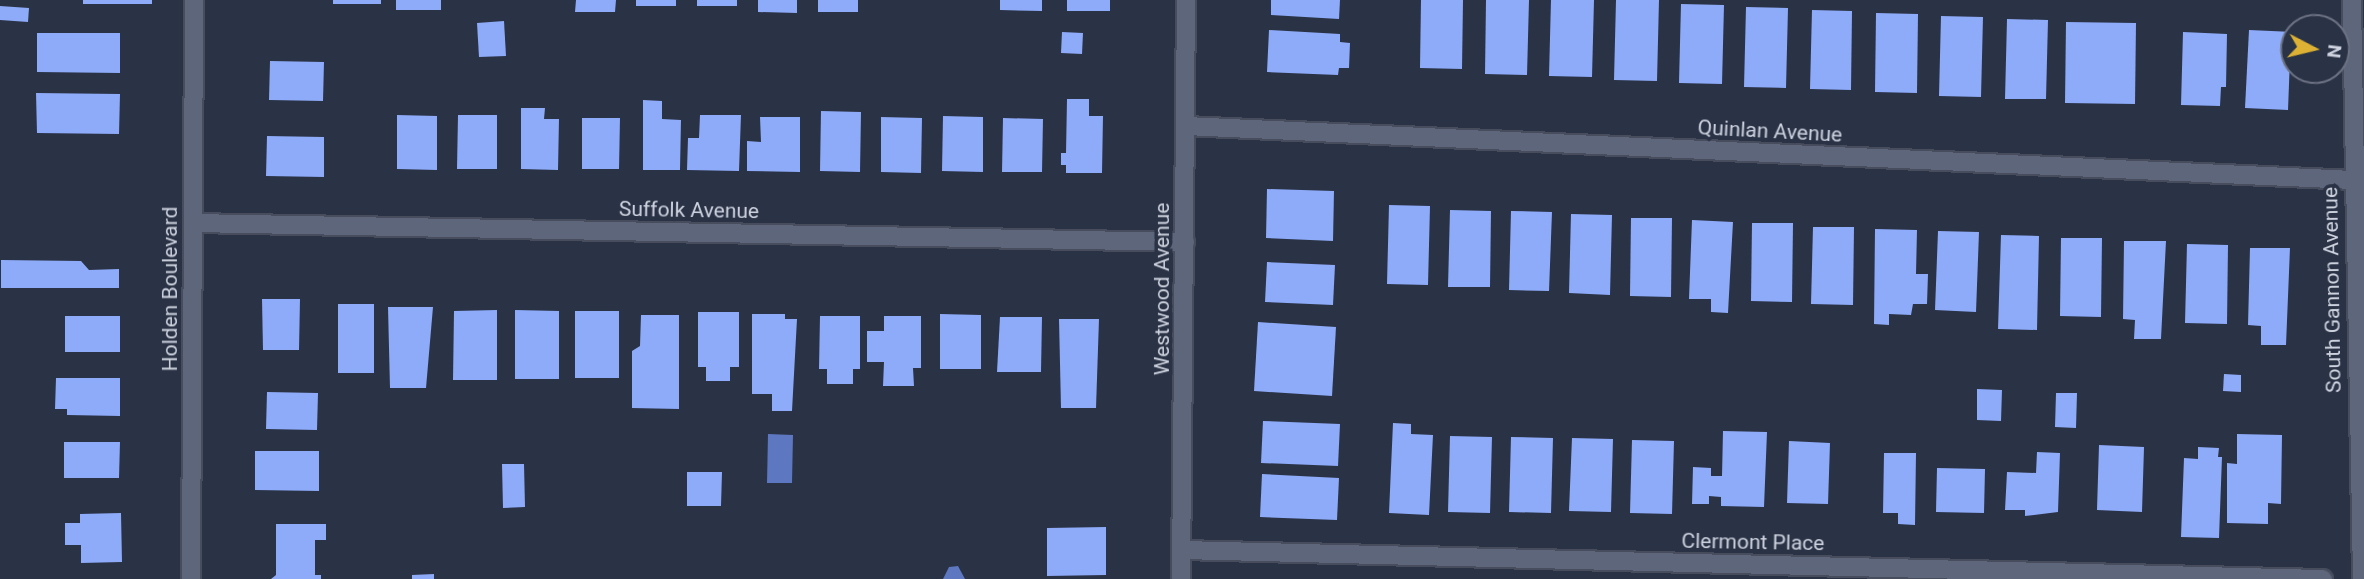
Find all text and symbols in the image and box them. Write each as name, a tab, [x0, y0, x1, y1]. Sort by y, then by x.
north arrow	[2280, 14, 2350, 84]
text: N	[2322, 43, 2347, 59]
street label: Quinlan Avenue	[1697, 115, 1843, 147]
street label: South Gannon Avenue	[2318, 187, 2346, 393]
street label: Suffolk Avenue	[619, 196, 759, 224]
street label: Westwood Avenue	[1149, 203, 1175, 375]
street label: Holden Boulevard	[157, 207, 183, 371]
street label: Clermont Place	[1681, 528, 1825, 556]

